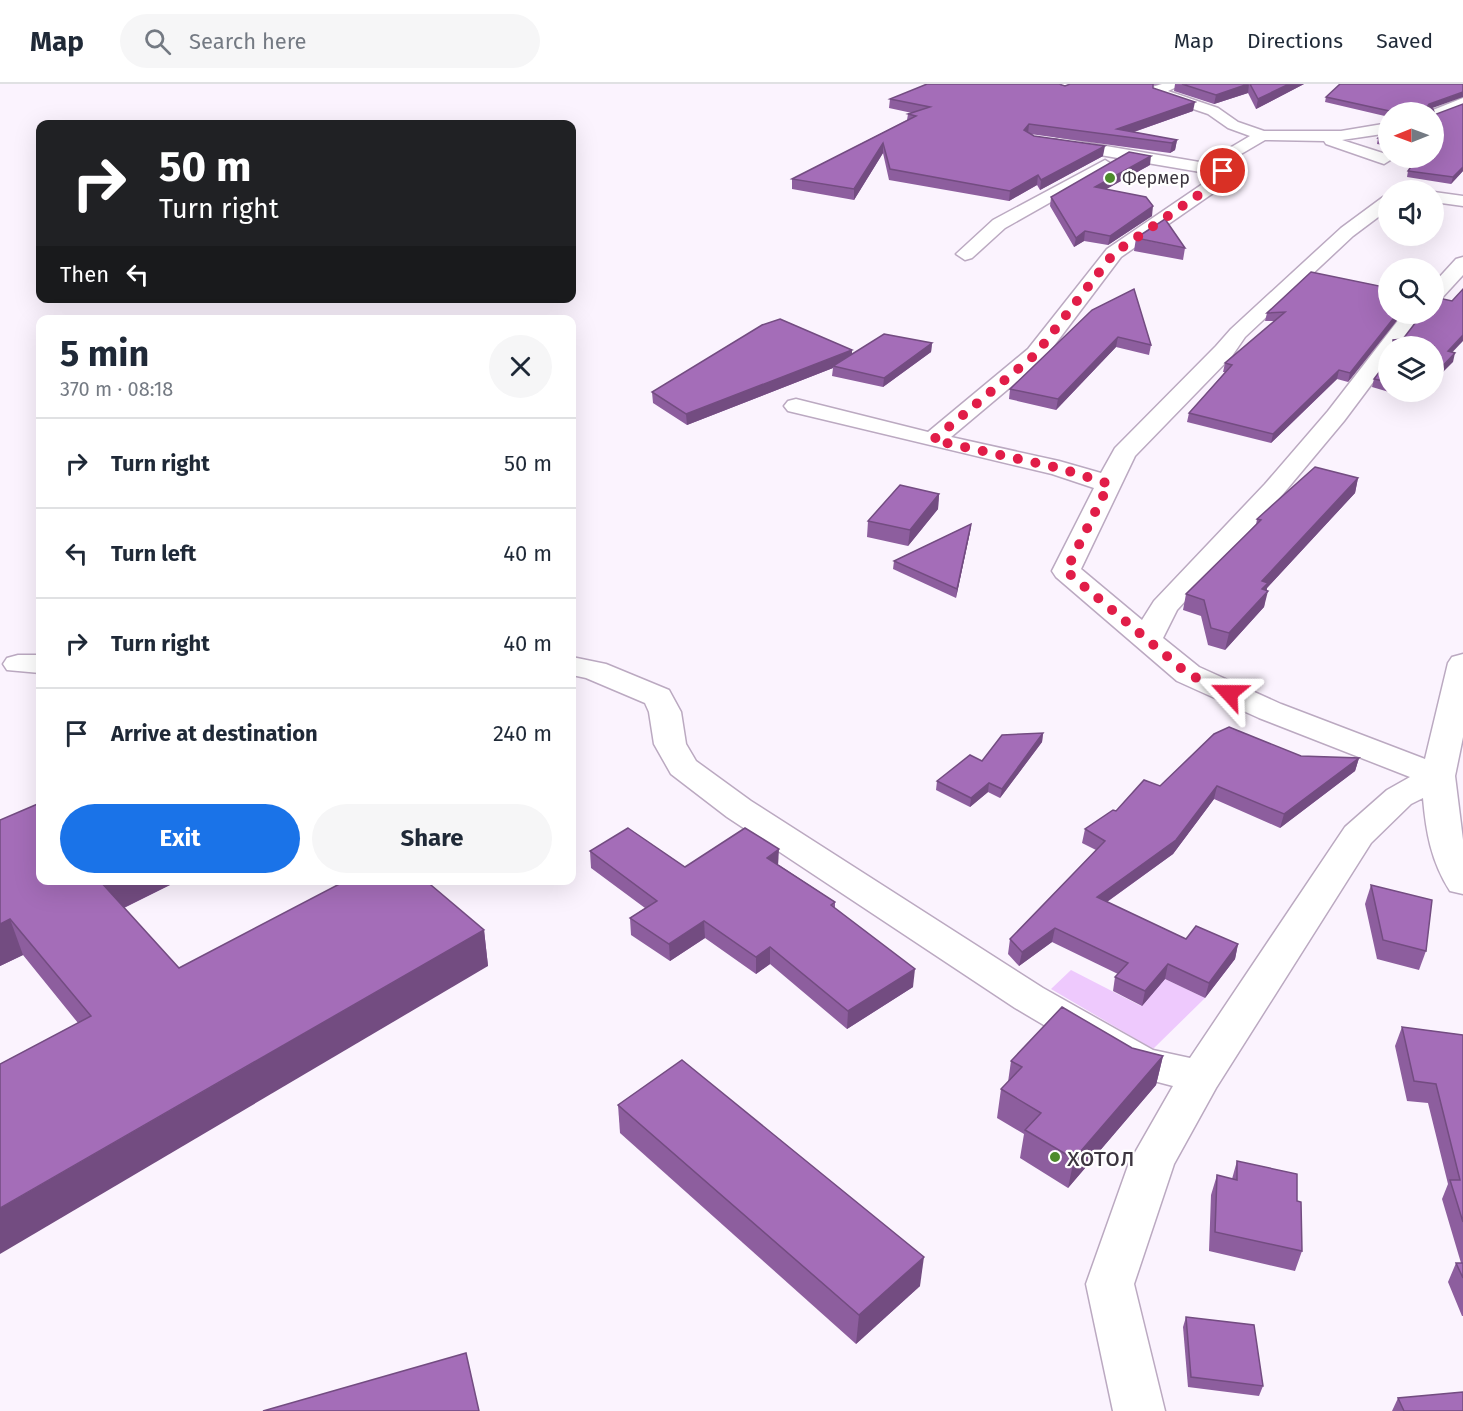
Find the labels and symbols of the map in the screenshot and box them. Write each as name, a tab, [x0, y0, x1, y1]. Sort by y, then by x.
north arrow	[1378, 102, 1444, 168]
pin	[1197, 145, 1248, 196]
place label: Фермер	[1122, 167, 1190, 189]
marker: Фермер	[1103, 171, 1117, 185]
position arrow	[1197, 661, 1261, 725]
place label: хотол	[1067, 1142, 1135, 1173]
marker: хотол	[1048, 1150, 1062, 1164]

